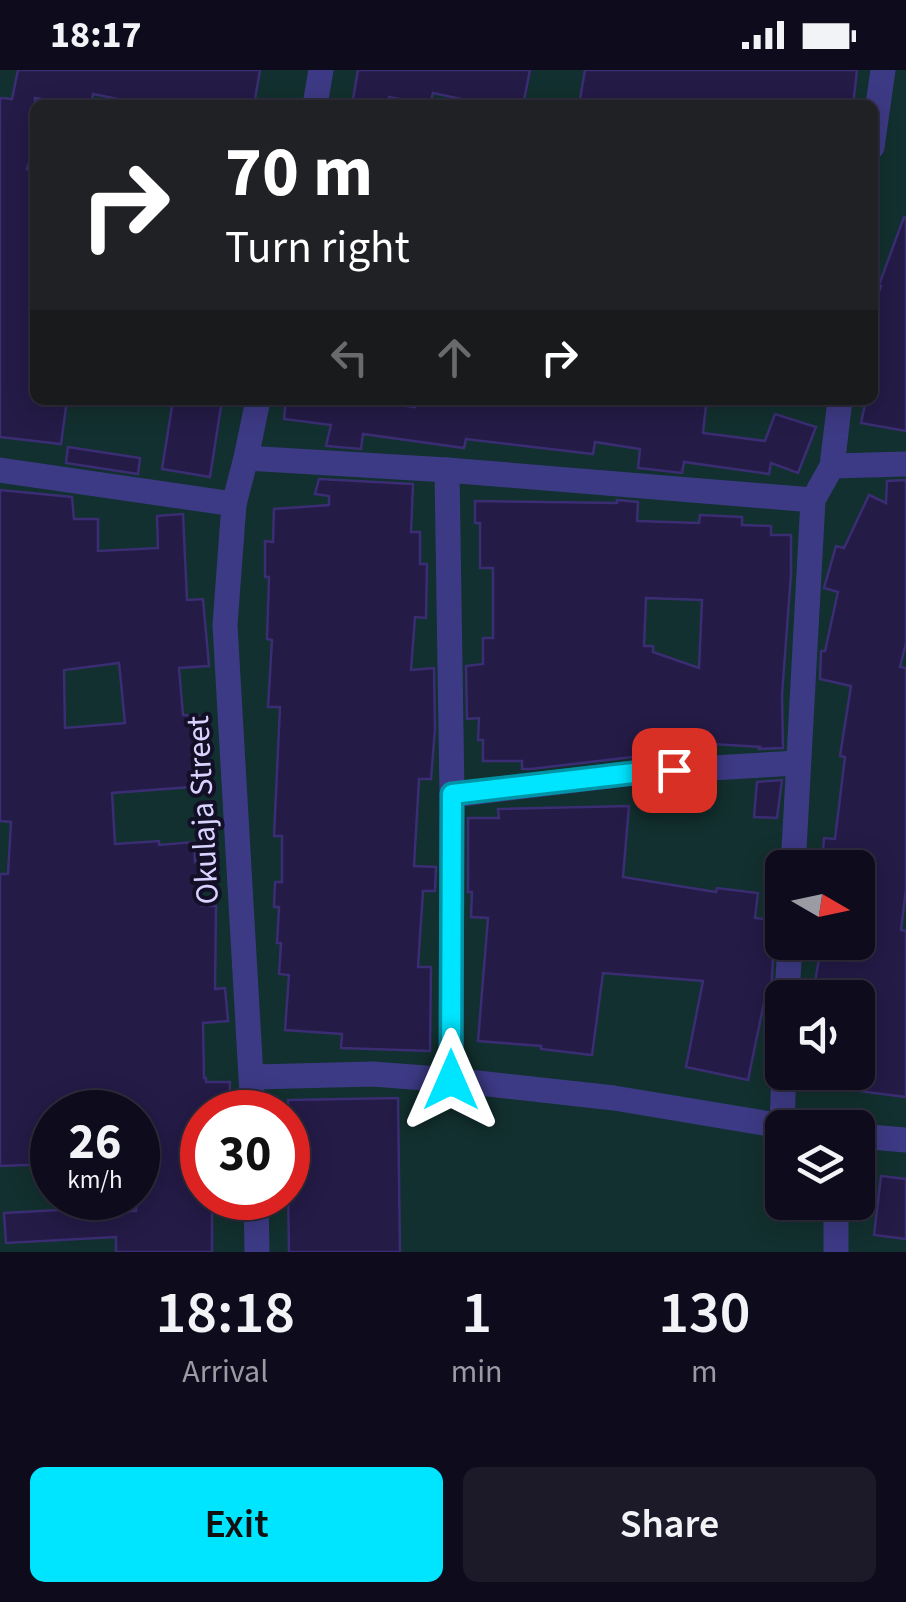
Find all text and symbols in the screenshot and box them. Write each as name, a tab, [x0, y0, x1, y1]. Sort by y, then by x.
text: 18:17	[50, 8, 142, 62]
text: 70 m	[225, 123, 373, 223]
icon: right	[60, 140, 190, 270]
text: Turn right	[225, 216, 410, 280]
icon: left	[322, 330, 377, 385]
icon: ahead	[427, 330, 482, 385]
icon: right	[532, 330, 587, 385]
street label: Okulaja Street	[175, 714, 231, 906]
pin	[632, 728, 717, 813]
icon: arrive	[647, 743, 702, 798]
north arrow	[765, 850, 875, 960]
map controls	[765, 850, 875, 1220]
button: sound	[765, 980, 875, 1090]
position arrow	[399, 1028, 503, 1132]
speed limit sign: 30	[180, 1090, 310, 1220]
text: 26	[69, 1107, 121, 1178]
button: layers	[765, 1110, 875, 1220]
text: km/h	[67, 1162, 123, 1198]
text: 18:18	[156, 1271, 295, 1356]
text: 1	[461, 1271, 492, 1356]
text: 130	[658, 1271, 750, 1356]
text: Arrival	[182, 1349, 268, 1395]
text: min	[451, 1349, 503, 1395]
text: m	[691, 1349, 718, 1395]
button: Exit	[30, 1467, 443, 1582]
button: Share	[463, 1467, 876, 1582]

